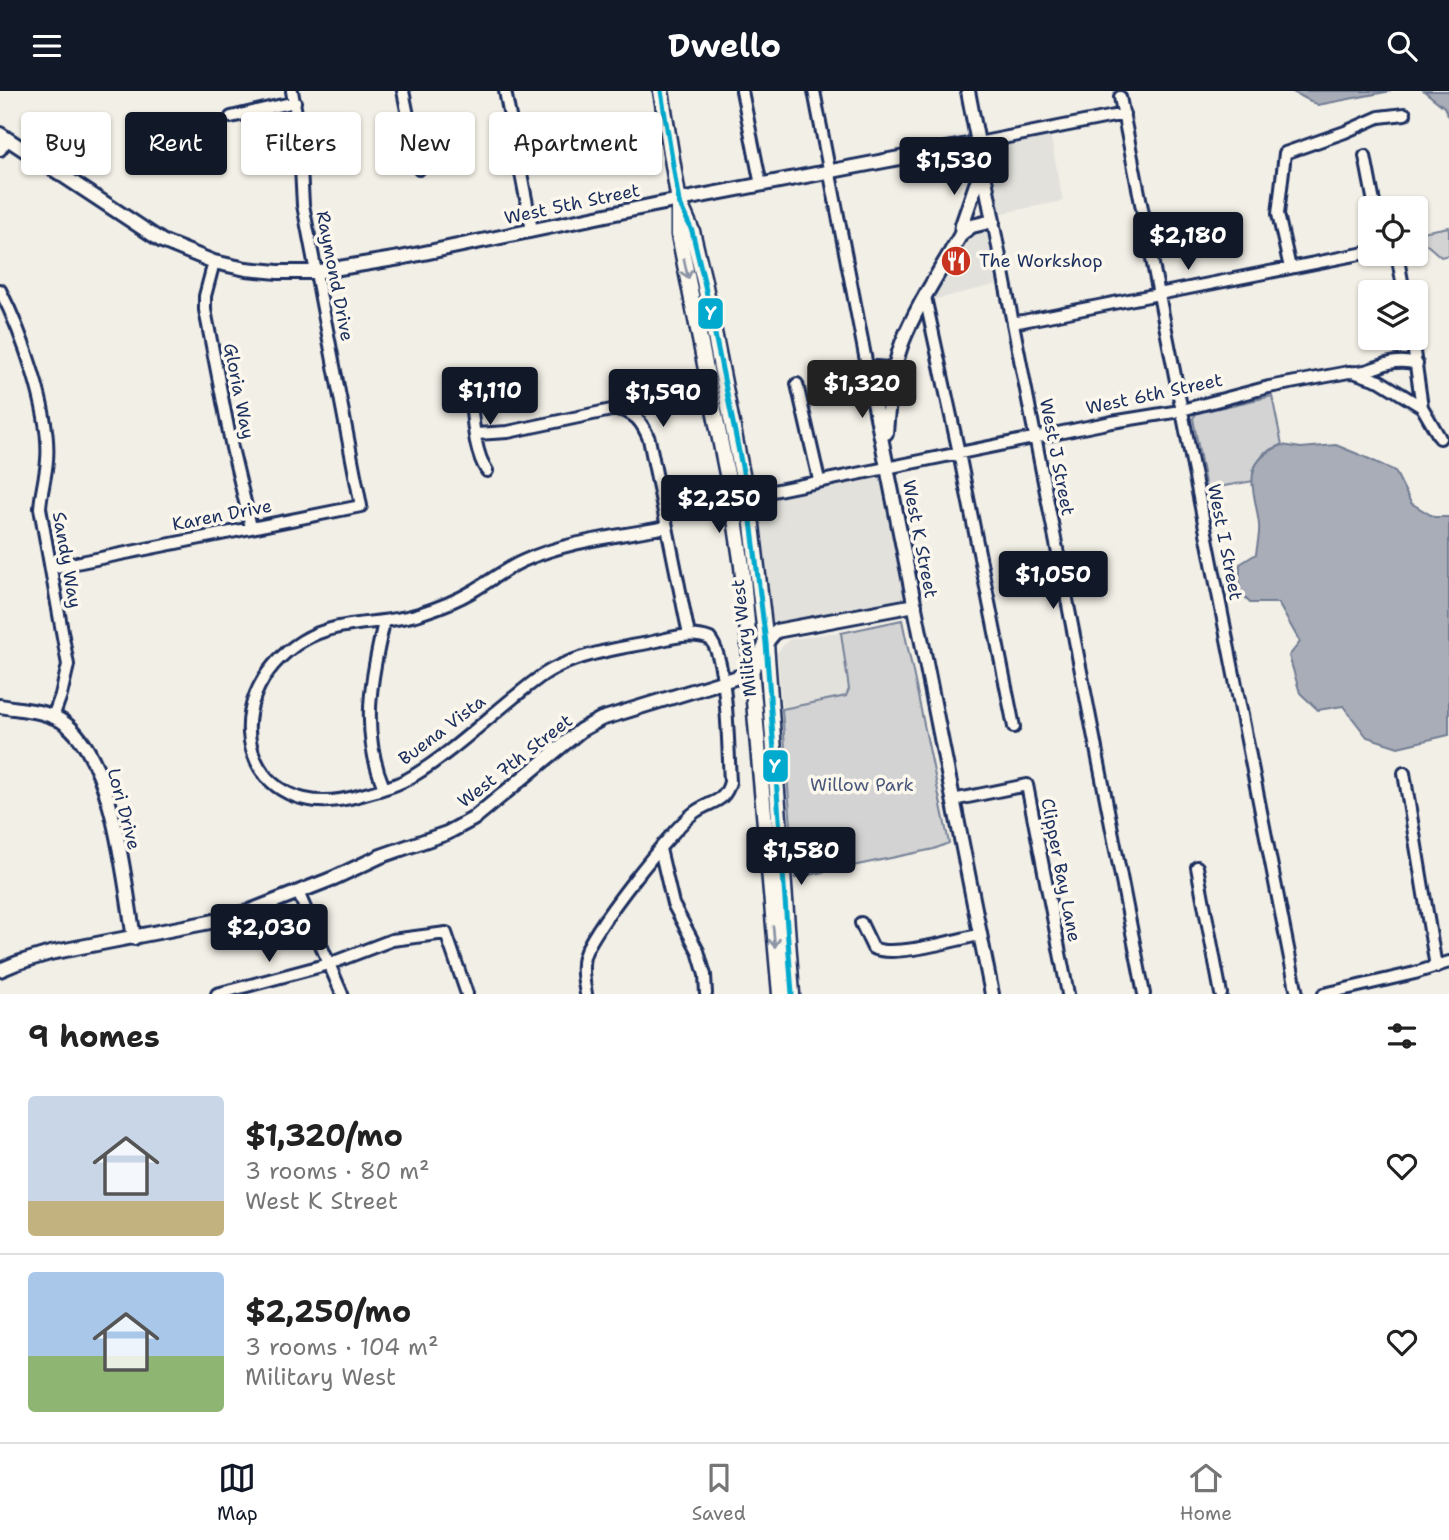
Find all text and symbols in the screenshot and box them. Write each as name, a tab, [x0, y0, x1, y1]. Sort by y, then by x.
text: Dwello	[668, 24, 781, 67]
icon: menu	[28, 27, 66, 65]
icon: search	[1383, 27, 1421, 65]
chip: Buy	[21, 112, 111, 175]
chip: Rent	[125, 112, 227, 175]
chip: Filters	[241, 112, 361, 175]
chip: New	[375, 112, 475, 175]
chip: Apartment	[489, 112, 662, 175]
pin: $1,530	[897, 137, 1011, 197]
text: $1,530	[916, 145, 992, 175]
street label: West 5th Street	[502, 178, 642, 230]
map controls	[1358, 196, 1428, 350]
button: locate	[1358, 196, 1428, 266]
street label: Raymond Drive	[311, 209, 359, 343]
pin: $2,180	[1131, 213, 1245, 272]
text: $2,180	[1149, 220, 1227, 250]
restaurant icon: The Workshop	[939, 244, 973, 278]
place label: The Workshop	[979, 249, 1103, 273]
one-way arrow	[680, 257, 693, 280]
button: layers	[1358, 280, 1428, 350]
line badge: Y	[697, 297, 724, 330]
text: Y	[705, 301, 717, 326]
street label: Gloria Way	[218, 341, 260, 441]
pin: $1,320	[805, 361, 919, 420]
pin: $1,110	[433, 367, 547, 427]
text: $1,320	[823, 368, 901, 398]
street label: West 6th Street	[1083, 368, 1225, 420]
pin: $1,590	[606, 369, 720, 429]
text: $1,110	[458, 375, 522, 405]
text: $1,590	[625, 377, 701, 407]
street label: West J Street	[1034, 396, 1080, 518]
pin: $2,250	[662, 475, 776, 535]
street label: West K Street	[897, 478, 943, 600]
street label: West I Street	[1202, 482, 1248, 602]
text: $2,250	[677, 483, 761, 513]
street label: Karen Drive	[170, 494, 274, 536]
street label: Sandy Way	[47, 510, 87, 610]
pin: $1,050	[996, 552, 1110, 611]
text: $1,050	[1015, 559, 1091, 589]
street label: Military West	[726, 578, 762, 698]
street label: Buena Vista	[394, 689, 490, 771]
street label: West 7th Street	[453, 709, 577, 813]
line badge: Y	[762, 749, 789, 783]
text: Y	[769, 754, 781, 779]
street label: Lori Drive	[102, 766, 146, 852]
park label: Willow Park	[810, 773, 914, 797]
street label: Clipper Bay Lane	[1035, 796, 1087, 944]
pin: $1,580	[744, 827, 858, 887]
text: $1,580	[762, 835, 840, 865]
pin: $2,030	[212, 905, 326, 964]
text: $2,030	[227, 912, 311, 942]
one-way arrow	[768, 925, 781, 947]
text: 9 homes	[28, 1016, 160, 1057]
icon: filters	[1383, 1017, 1421, 1055]
text: $1,320/mo	[245, 1115, 403, 1156]
icon: home	[84, 1124, 168, 1208]
icon: heart	[1383, 1147, 1421, 1185]
text: 3 rooms · 80 m²	[245, 1156, 430, 1186]
text: West K Street	[245, 1186, 398, 1216]
text: $2,250/mo	[245, 1291, 411, 1332]
icon: home	[84, 1300, 168, 1384]
icon: heart	[1383, 1323, 1421, 1361]
text: 3 rooms · 104 m²	[245, 1332, 438, 1362]
text: Military West	[245, 1362, 396, 1392]
tab: Map	[217, 1459, 258, 1526]
tab: Saved	[692, 1459, 746, 1526]
tab: Home	[1180, 1459, 1232, 1526]

